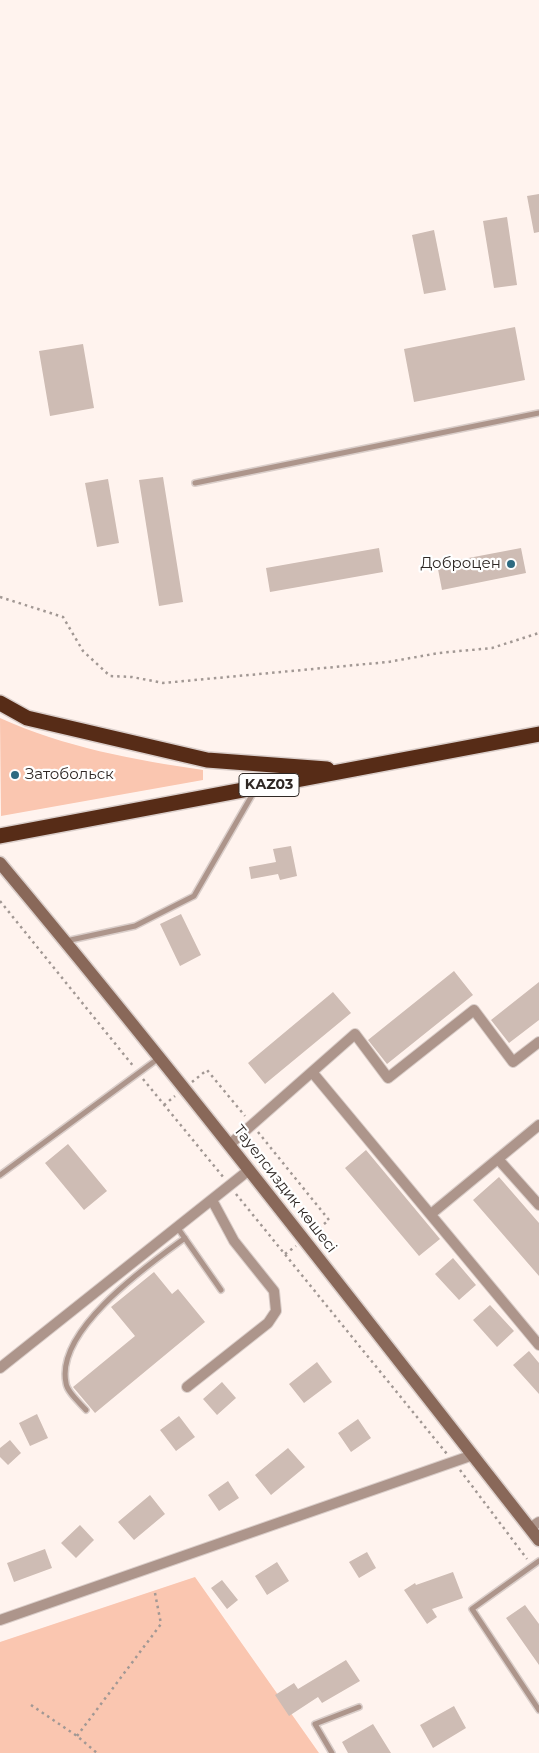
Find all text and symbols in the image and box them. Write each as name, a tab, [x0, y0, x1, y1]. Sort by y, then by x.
place label: Доброцен	[420, 555, 501, 573]
marker: Доброцен	[505, 558, 517, 570]
place label: Затобольск	[25, 766, 114, 784]
marker: Затобольск	[9, 769, 21, 781]
road number: KАZ03	[239, 774, 299, 796]
street label: Тауелсиздик көшесі	[230, 1122, 340, 1256]

